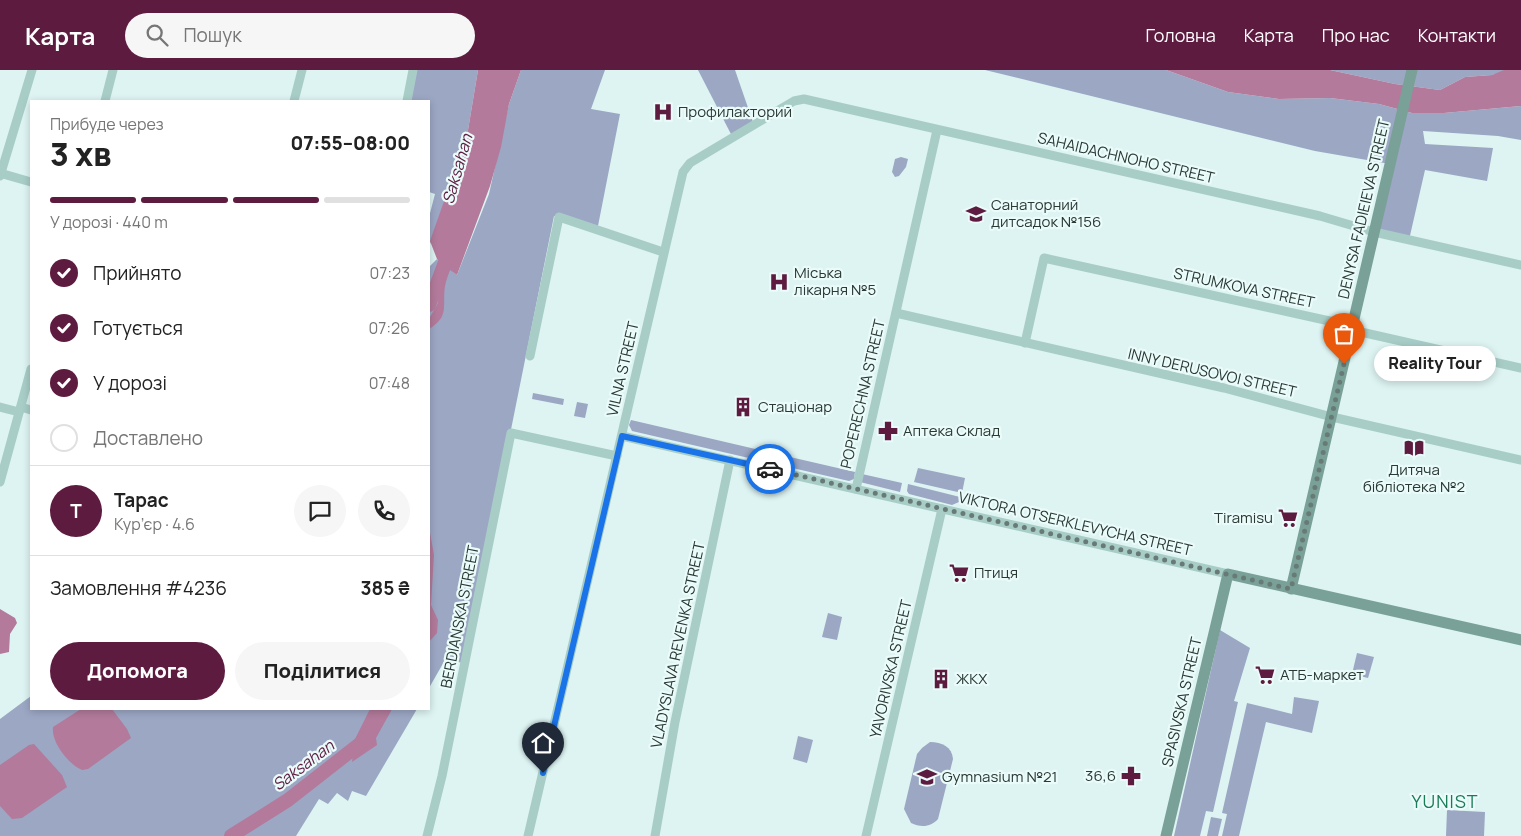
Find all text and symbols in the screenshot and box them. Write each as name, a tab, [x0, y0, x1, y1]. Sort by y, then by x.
search box	[125, 13, 475, 58]
text: Карта	[25, 19, 95, 52]
icon: search	[143, 21, 171, 49]
text: Пошук	[183, 22, 242, 48]
text: Головна	[1146, 23, 1216, 47]
text: Карта	[1244, 23, 1294, 47]
text: Про нас	[1322, 23, 1390, 47]
text: Контакти	[1418, 23, 1496, 47]
hospital icon: Профилакторий	[652, 101, 674, 123]
place label: Профилакторий	[678, 101, 792, 122]
text: Прибуде через	[50, 113, 164, 135]
street label: DENYSA FADIEIEVA STREET	[1333, 117, 1394, 301]
street label: SAHAIDACHNOHO STREET	[1036, 127, 1217, 188]
text: 07:55–08:00	[290, 130, 410, 156]
water label: Saksahan	[437, 131, 478, 207]
text: 3 хв	[50, 132, 111, 176]
place label: Санаторний дитсадок №156	[991, 194, 1101, 232]
school or university icon: Санаторний дитсадок №156	[965, 203, 987, 225]
text: У дорозі · 440 m	[50, 211, 168, 233]
icon: check	[50, 259, 78, 287]
text: Прийнято	[93, 260, 181, 286]
text: 07:23	[369, 262, 410, 284]
place label: Міська лікарня №5	[794, 262, 876, 300]
street label: STRUMKOVA STREET	[1172, 262, 1317, 313]
hospital icon: Міська лікарня №5	[768, 271, 790, 293]
pin	[1323, 313, 1365, 364]
icon: check	[50, 314, 78, 342]
text: Готується	[93, 315, 183, 341]
text: 07:26	[368, 317, 410, 339]
street label: POPERECHNA STREET	[835, 317, 890, 471]
street label: VILNA STREET	[601, 319, 644, 418]
icon: bag	[1330, 320, 1358, 348]
street label: INNY DERUSOVOI STREET	[1126, 343, 1299, 402]
callout: Reality Tour	[1374, 346, 1496, 382]
text: Reality Tour	[1388, 352, 1482, 374]
icon: check	[50, 369, 78, 397]
text: У дорозі	[93, 370, 167, 396]
text: 07:48	[369, 372, 410, 394]
building icon: Стаціонар	[732, 396, 754, 418]
place label: Стаціонар	[758, 396, 832, 417]
pharmacy icon: Аптека Склад	[877, 420, 899, 442]
place label: Аптека Склад	[903, 420, 1000, 441]
text: Доставлено	[93, 425, 203, 451]
library icon: Дитяча бібліотека №2	[1403, 437, 1425, 459]
courier	[745, 444, 795, 494]
icon: car	[756, 455, 784, 483]
place label: Дитяча бібліотека №2	[1363, 459, 1465, 497]
button: chat	[294, 485, 346, 537]
button: phone	[358, 485, 410, 537]
street label: VIKTORA OTSERKLEVYCHA STREET	[956, 486, 1194, 561]
text: Тарас	[114, 487, 169, 513]
text: Т	[70, 498, 82, 524]
place label: Tiramisu	[1214, 507, 1273, 528]
supermarket icon: Tiramisu	[1277, 507, 1299, 529]
text: Кур’єр · 4.6	[114, 513, 195, 535]
street label: VLADYSLAVA REVENKA STREET	[645, 540, 710, 750]
street label: BERDIANSKA STREET	[435, 544, 484, 690]
supermarket icon: Птиця	[948, 562, 970, 584]
place label: Птиця	[974, 562, 1018, 583]
text: Замовлення #4236	[50, 575, 227, 601]
text: 385 ₴	[360, 575, 410, 601]
street label: YAVORIVSKA STREET	[864, 598, 917, 740]
street label: SPASIVSKA STREET	[1156, 635, 1207, 769]
button: Допомога	[50, 642, 225, 700]
button: Поділитися	[235, 642, 410, 700]
supermarket icon: АТБ-маркет	[1254, 664, 1276, 686]
place label: АТБ-маркет	[1280, 664, 1364, 685]
building icon: ЖКХ	[930, 668, 952, 690]
place label: ЖКХ	[956, 668, 987, 689]
pin	[522, 722, 564, 773]
icon: home	[529, 729, 557, 757]
water label: Saksahan	[268, 734, 339, 795]
place label: 36,6	[1085, 765, 1116, 786]
pharmacy icon: 36,6	[1120, 765, 1142, 787]
school or university icon: Gymnasium №21	[916, 766, 938, 788]
place label: Gymnasium №21	[942, 766, 1057, 787]
district label: YUNIST	[1411, 789, 1479, 813]

